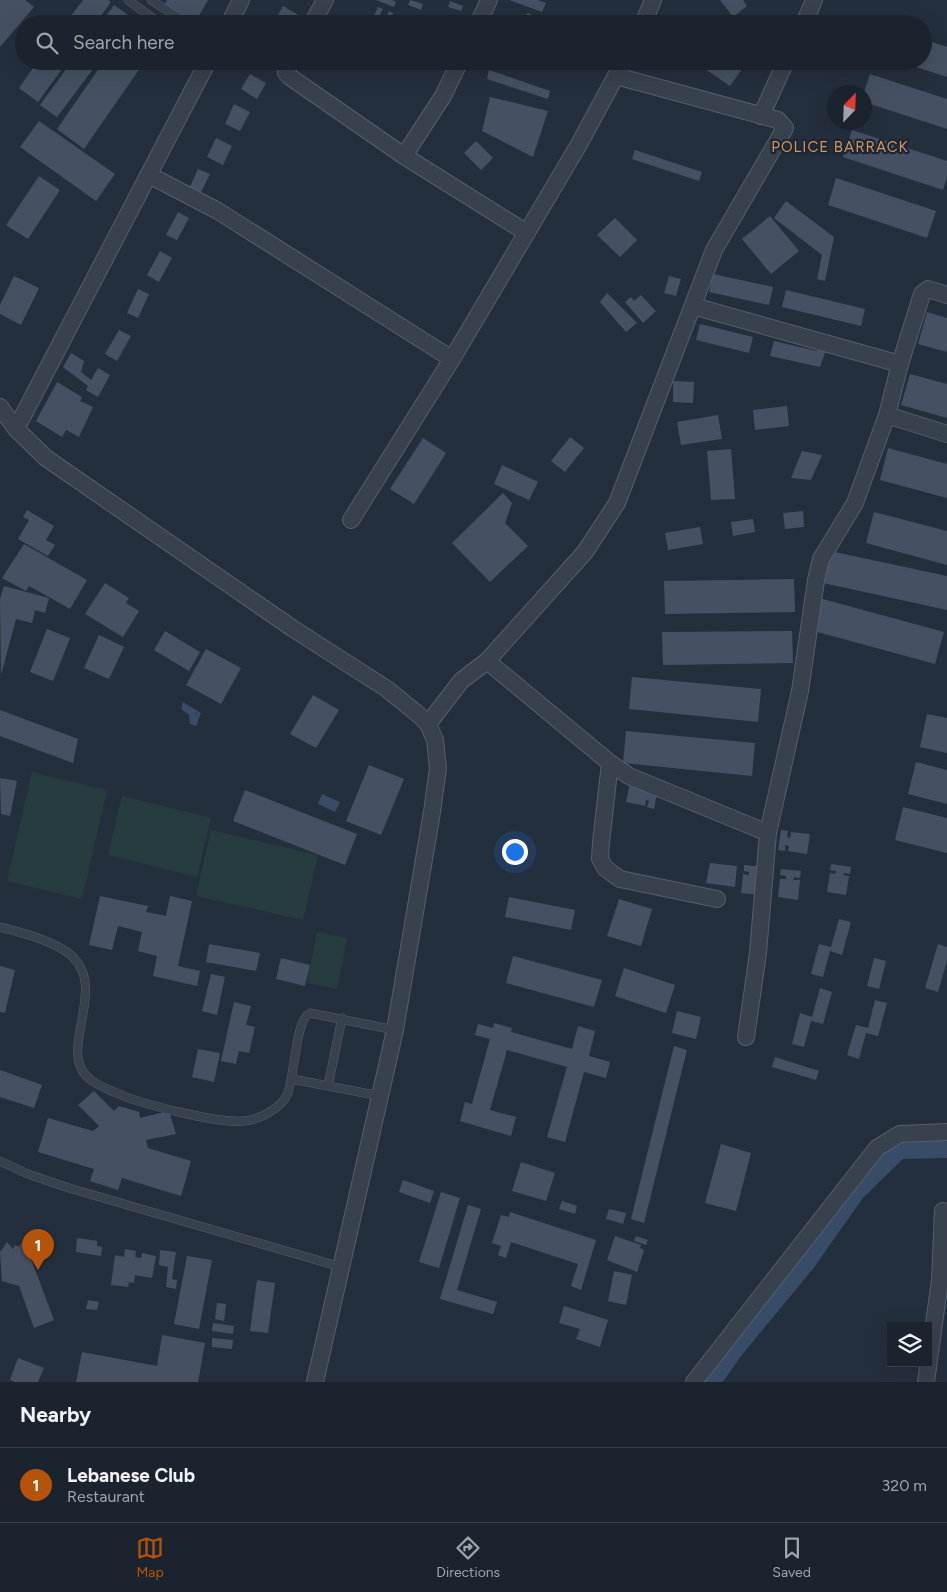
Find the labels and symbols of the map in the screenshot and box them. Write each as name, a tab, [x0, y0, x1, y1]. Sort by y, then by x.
north arrow	[827, 85, 872, 130]
district label: POLICE BARRACK	[771, 138, 909, 156]
your location	[502, 839, 528, 865]
pin: 1	[22, 1229, 54, 1270]

